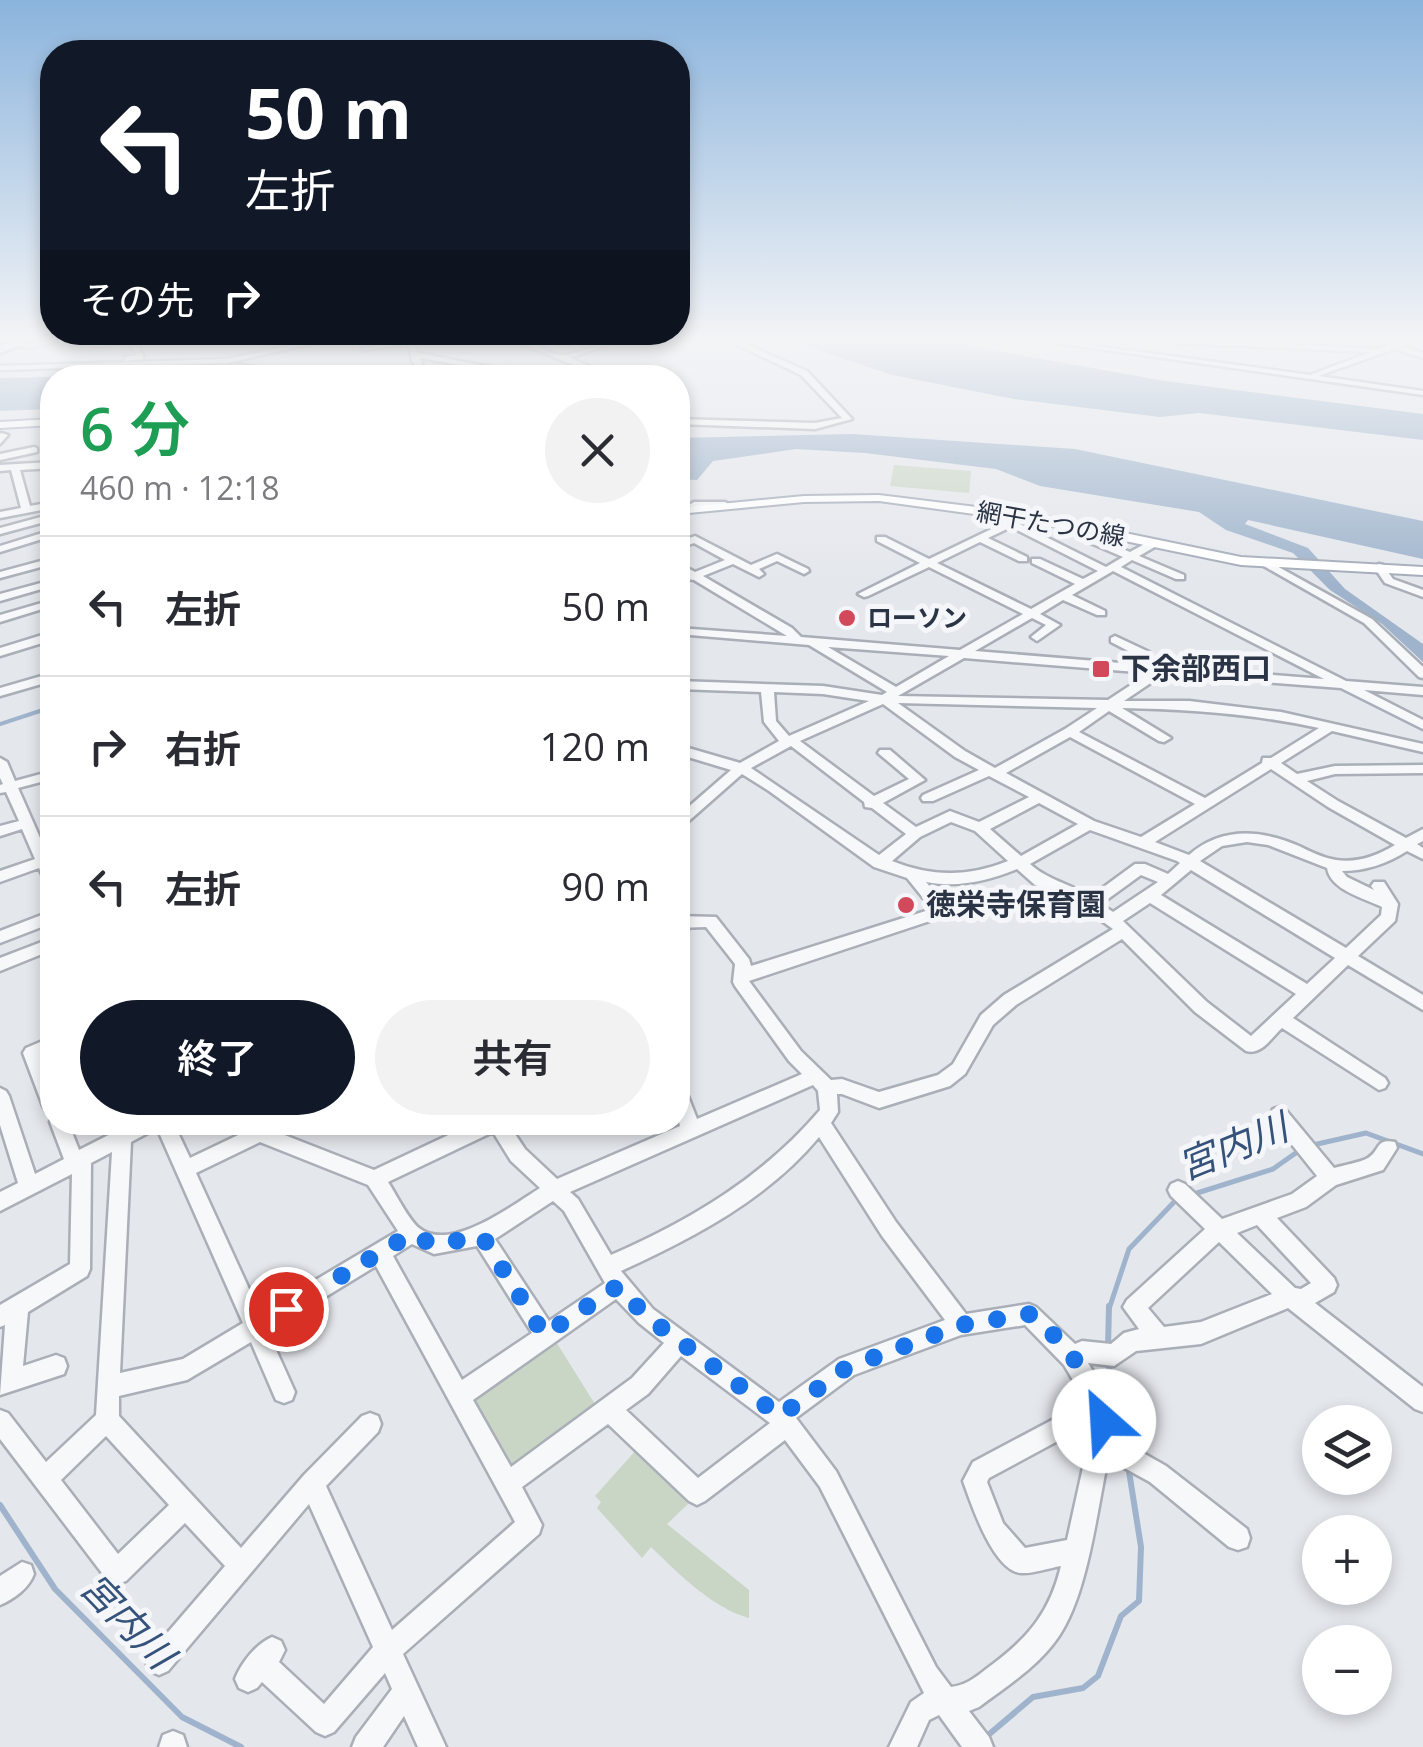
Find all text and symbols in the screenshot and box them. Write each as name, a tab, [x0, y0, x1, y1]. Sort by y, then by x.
text: 50 m	[245, 64, 412, 160]
icon: left	[80, 80, 210, 210]
text: 左折	[245, 159, 335, 220]
icon: right	[214, 270, 269, 325]
text: その先	[80, 273, 194, 325]
text: 6 分	[80, 387, 190, 469]
button: close	[545, 398, 650, 503]
text: 460 m · 12:18	[80, 466, 279, 509]
street label: 網干たつの線	[974, 493, 1128, 553]
icon: left	[80, 579, 135, 634]
text: 50 m	[561, 580, 650, 632]
text: 左折	[165, 582, 241, 634]
place label: ローソン	[867, 600, 967, 634]
marker: ローソン	[836, 607, 858, 629]
place label: 下余部西口	[1121, 647, 1271, 688]
marker: 下余部西口	[1090, 658, 1112, 680]
icon: right	[80, 719, 135, 774]
text: 120 m	[540, 720, 650, 772]
text: 右折	[165, 722, 241, 774]
icon: left	[80, 859, 135, 914]
text: 90 m	[561, 860, 650, 912]
text: 左折	[165, 862, 241, 914]
place label: 徳栄寺保育園	[926, 883, 1106, 924]
marker: 徳栄寺保育園	[895, 894, 917, 916]
button: 終了	[80, 1000, 355, 1115]
button: 共有	[375, 1000, 650, 1115]
water label: 宮内川	[1170, 1098, 1299, 1191]
pin	[244, 1267, 329, 1352]
icon: arrive	[259, 1282, 314, 1337]
position arrow	[1052, 1369, 1156, 1473]
map controls	[1302, 1405, 1392, 1715]
button: layers	[1302, 1405, 1392, 1495]
button: +	[1302, 1515, 1392, 1605]
water label: 宮内川	[70, 1561, 190, 1682]
button: −	[1302, 1625, 1392, 1715]

